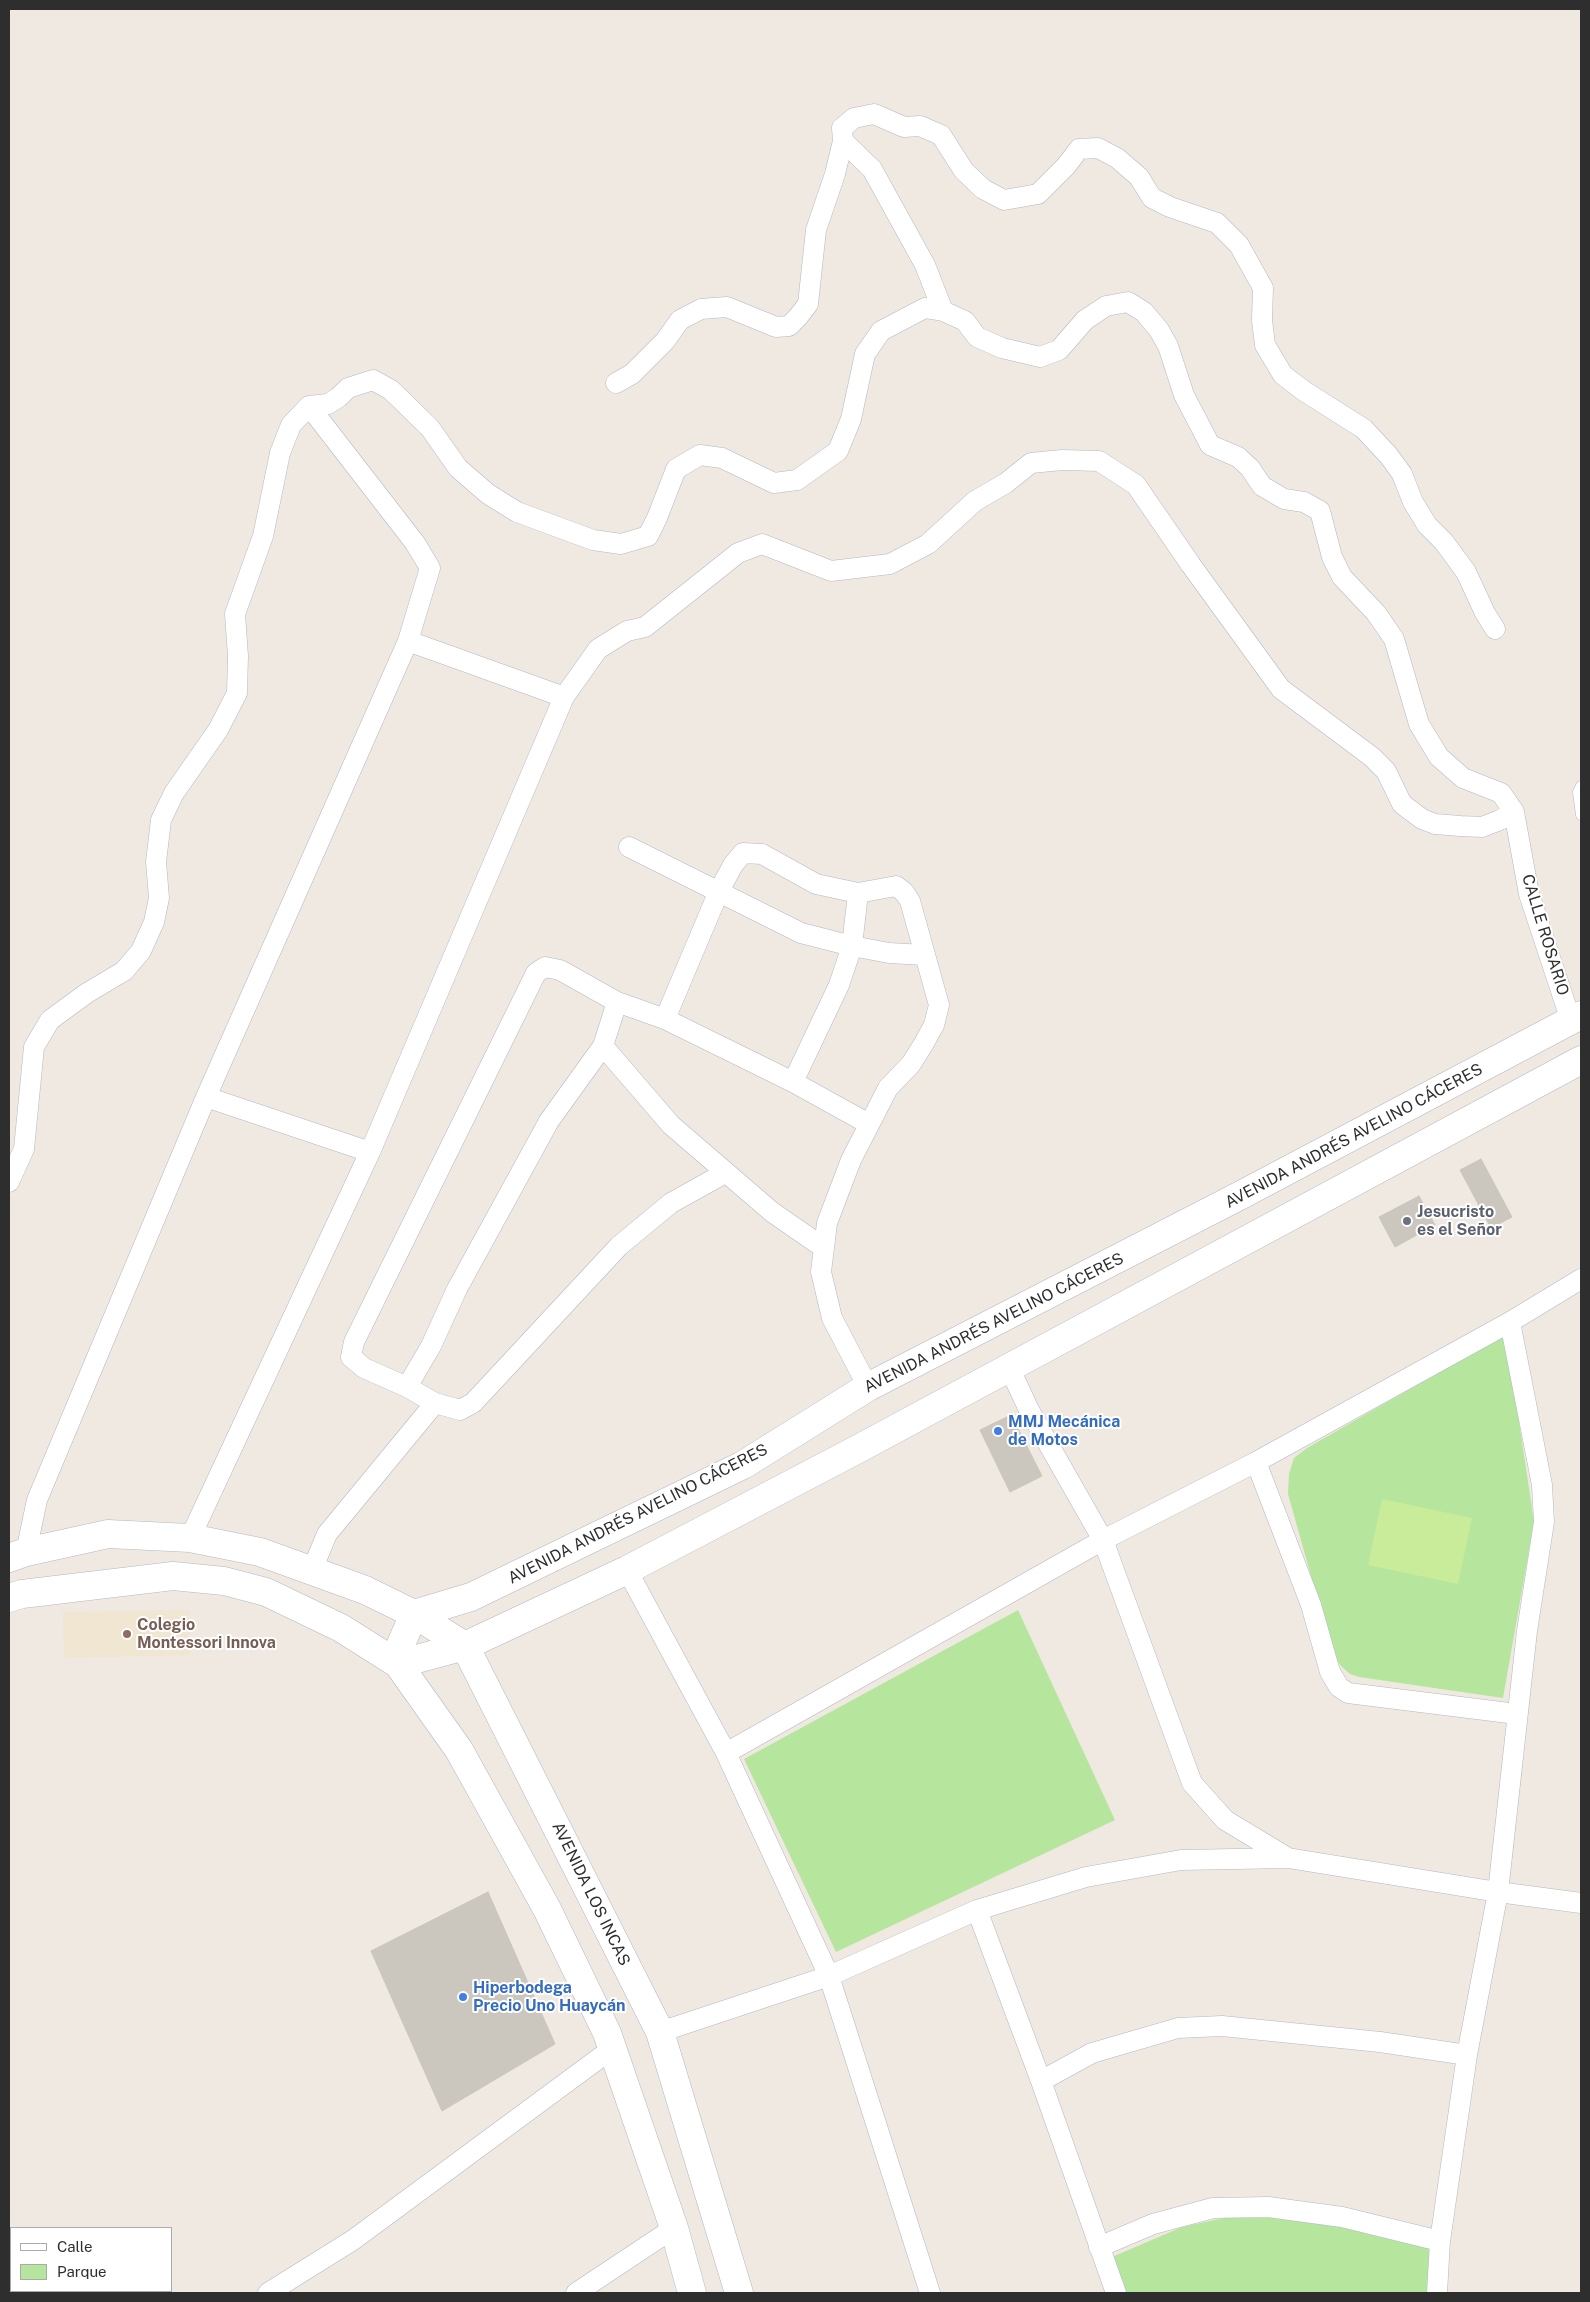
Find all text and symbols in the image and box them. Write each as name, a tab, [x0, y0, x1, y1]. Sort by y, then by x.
street label: CALLE ROSARIO	[1517, 872, 1573, 998]
street label: AVENIDA ANDRÉS AVELINO CÁCERES	[1222, 1060, 1486, 1212]
place label: Jesucristo es el Señor	[1417, 1202, 1502, 1240]
marker: Jesucristo es el Señor	[1401, 1215, 1413, 1227]
street label: AVENIDA ANDRÉS AVELINO CÁCERES	[861, 1249, 1127, 1397]
place label: MMJ Mecánica de Motos	[1008, 1412, 1120, 1450]
marker: MMJ Mecánica de Motos	[992, 1425, 1004, 1437]
street label: AVENIDA ANDRÉS AVELINO CÁCERES	[505, 1440, 771, 1588]
place label: Colegio Montessori Innova	[137, 1615, 276, 1653]
marker: Colegio Montessori Innova	[121, 1628, 133, 1640]
street label: AVENIDA LOS INCAS	[548, 1819, 634, 1969]
place label: Hiperbodega Precio Uno Huaycán	[473, 1978, 626, 2016]
marker: Hiperbodega Precio Uno Huaycán	[457, 1991, 469, 2003]
legend	[10, 2227, 172, 2292]
text: Calle	[57, 2238, 93, 2255]
text: Parque	[57, 2263, 107, 2280]

